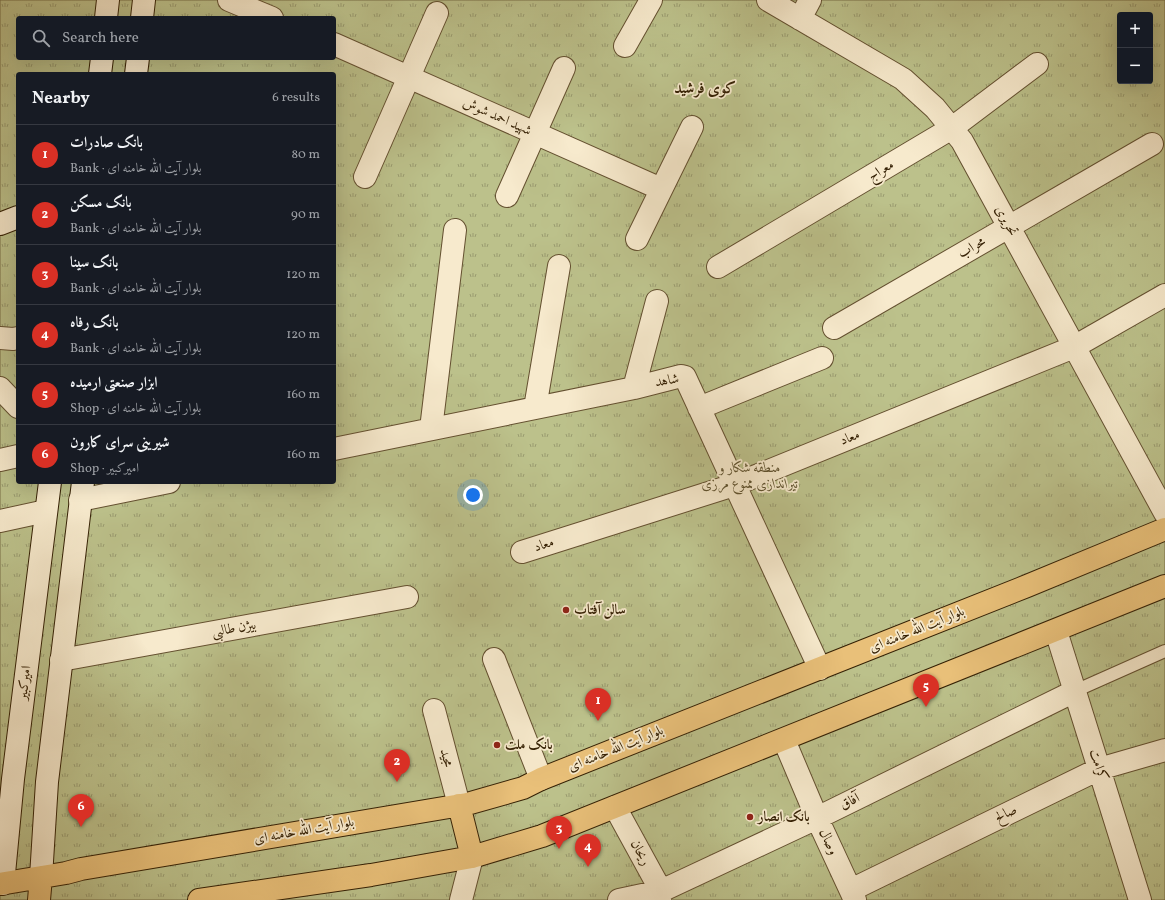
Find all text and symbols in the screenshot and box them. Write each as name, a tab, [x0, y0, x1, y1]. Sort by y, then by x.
map controls	[1117, 12, 1153, 84]
button: +	[1117, 12, 1153, 48]
search box	[16, 16, 336, 60]
icon: search	[30, 27, 52, 49]
text: Search here	[62, 28, 139, 49]
button: −	[1117, 48, 1153, 84]
district label: کوی فرشید	[674, 78, 736, 100]
text: Nearby	[32, 87, 90, 110]
text: 6 results	[272, 89, 320, 107]
street label: شهید احمد شوش	[460, 93, 535, 141]
text: بانک صادرات	[70, 133, 143, 154]
text: 1	[42, 146, 48, 164]
text: 80 m	[291, 146, 320, 164]
street label: معراج	[864, 156, 899, 188]
text: Bank · بلوار آیت الله خامنه ای	[70, 160, 201, 178]
text: بانک مسکن	[70, 193, 132, 214]
street label: تحریری	[990, 202, 1022, 240]
text: 2	[42, 206, 48, 224]
text: 90 m	[291, 206, 320, 224]
text: Bank · بلوار آیت الله خامنه ای	[70, 220, 201, 238]
street label: محراب	[955, 232, 990, 264]
text: بانک سینا	[70, 253, 118, 274]
text: 3	[42, 266, 48, 284]
text: 120 m	[286, 266, 320, 284]
text: Bank · بلوار آیت الله خامنه ای	[70, 280, 201, 298]
text: بانک رفاه	[70, 313, 119, 334]
text: 4	[41, 326, 49, 344]
text: 120 m	[286, 326, 320, 344]
text: Bank · بلوار آیت الله خامنه ای	[70, 340, 201, 358]
street label: شاهد	[653, 370, 681, 392]
text: ابزار صنعتی ارمیده	[70, 373, 158, 394]
text: 5	[42, 386, 48, 404]
text: 160 m	[286, 386, 320, 404]
text: Shop · بلوار آیت الله خامنه ای	[70, 400, 201, 418]
street label: معاد	[837, 425, 863, 451]
text: شیرینی سرای کارون	[70, 433, 170, 454]
text: 6	[41, 446, 49, 464]
text: 160 m	[286, 446, 320, 464]
park label: منطقه شکار و تیراندازی ممنوع مرزی	[702, 459, 798, 495]
text: Shop · امیرکبیر	[70, 460, 139, 478]
your location	[463, 485, 483, 505]
street label: معاد	[532, 533, 556, 557]
street label: بلوار آیت الله خامنه ای	[865, 599, 968, 658]
place label: سالن آفتاب	[574, 601, 626, 620]
marker: سالن آفتاب	[561, 605, 571, 615]
street label: بیژن طالبی	[210, 616, 258, 643]
street label: امیرکبیر	[13, 665, 37, 703]
pin: 5	[913, 674, 939, 707]
pin: 1	[585, 688, 611, 721]
street label: بلوار آیت الله خامنه ای	[564, 718, 667, 777]
place label: بانک ملت	[505, 736, 553, 755]
marker: بانک ملت	[492, 740, 502, 750]
street label: مجید	[435, 747, 458, 770]
street label: کرامت	[1084, 747, 1112, 783]
pin: 2	[384, 749, 410, 782]
street label: آفاق	[837, 788, 865, 815]
pin: 6	[68, 794, 94, 827]
street label: صالح	[992, 800, 1021, 829]
place label: بانک انصار	[756, 808, 810, 827]
street label: بلوار آیت الله خامنه ای	[252, 810, 356, 849]
marker: بانک انصار	[745, 812, 755, 822]
pin: 3	[546, 816, 572, 849]
street label: وصال	[814, 826, 842, 858]
pin: 4	[575, 834, 601, 867]
street label: ریحان	[625, 837, 655, 869]

